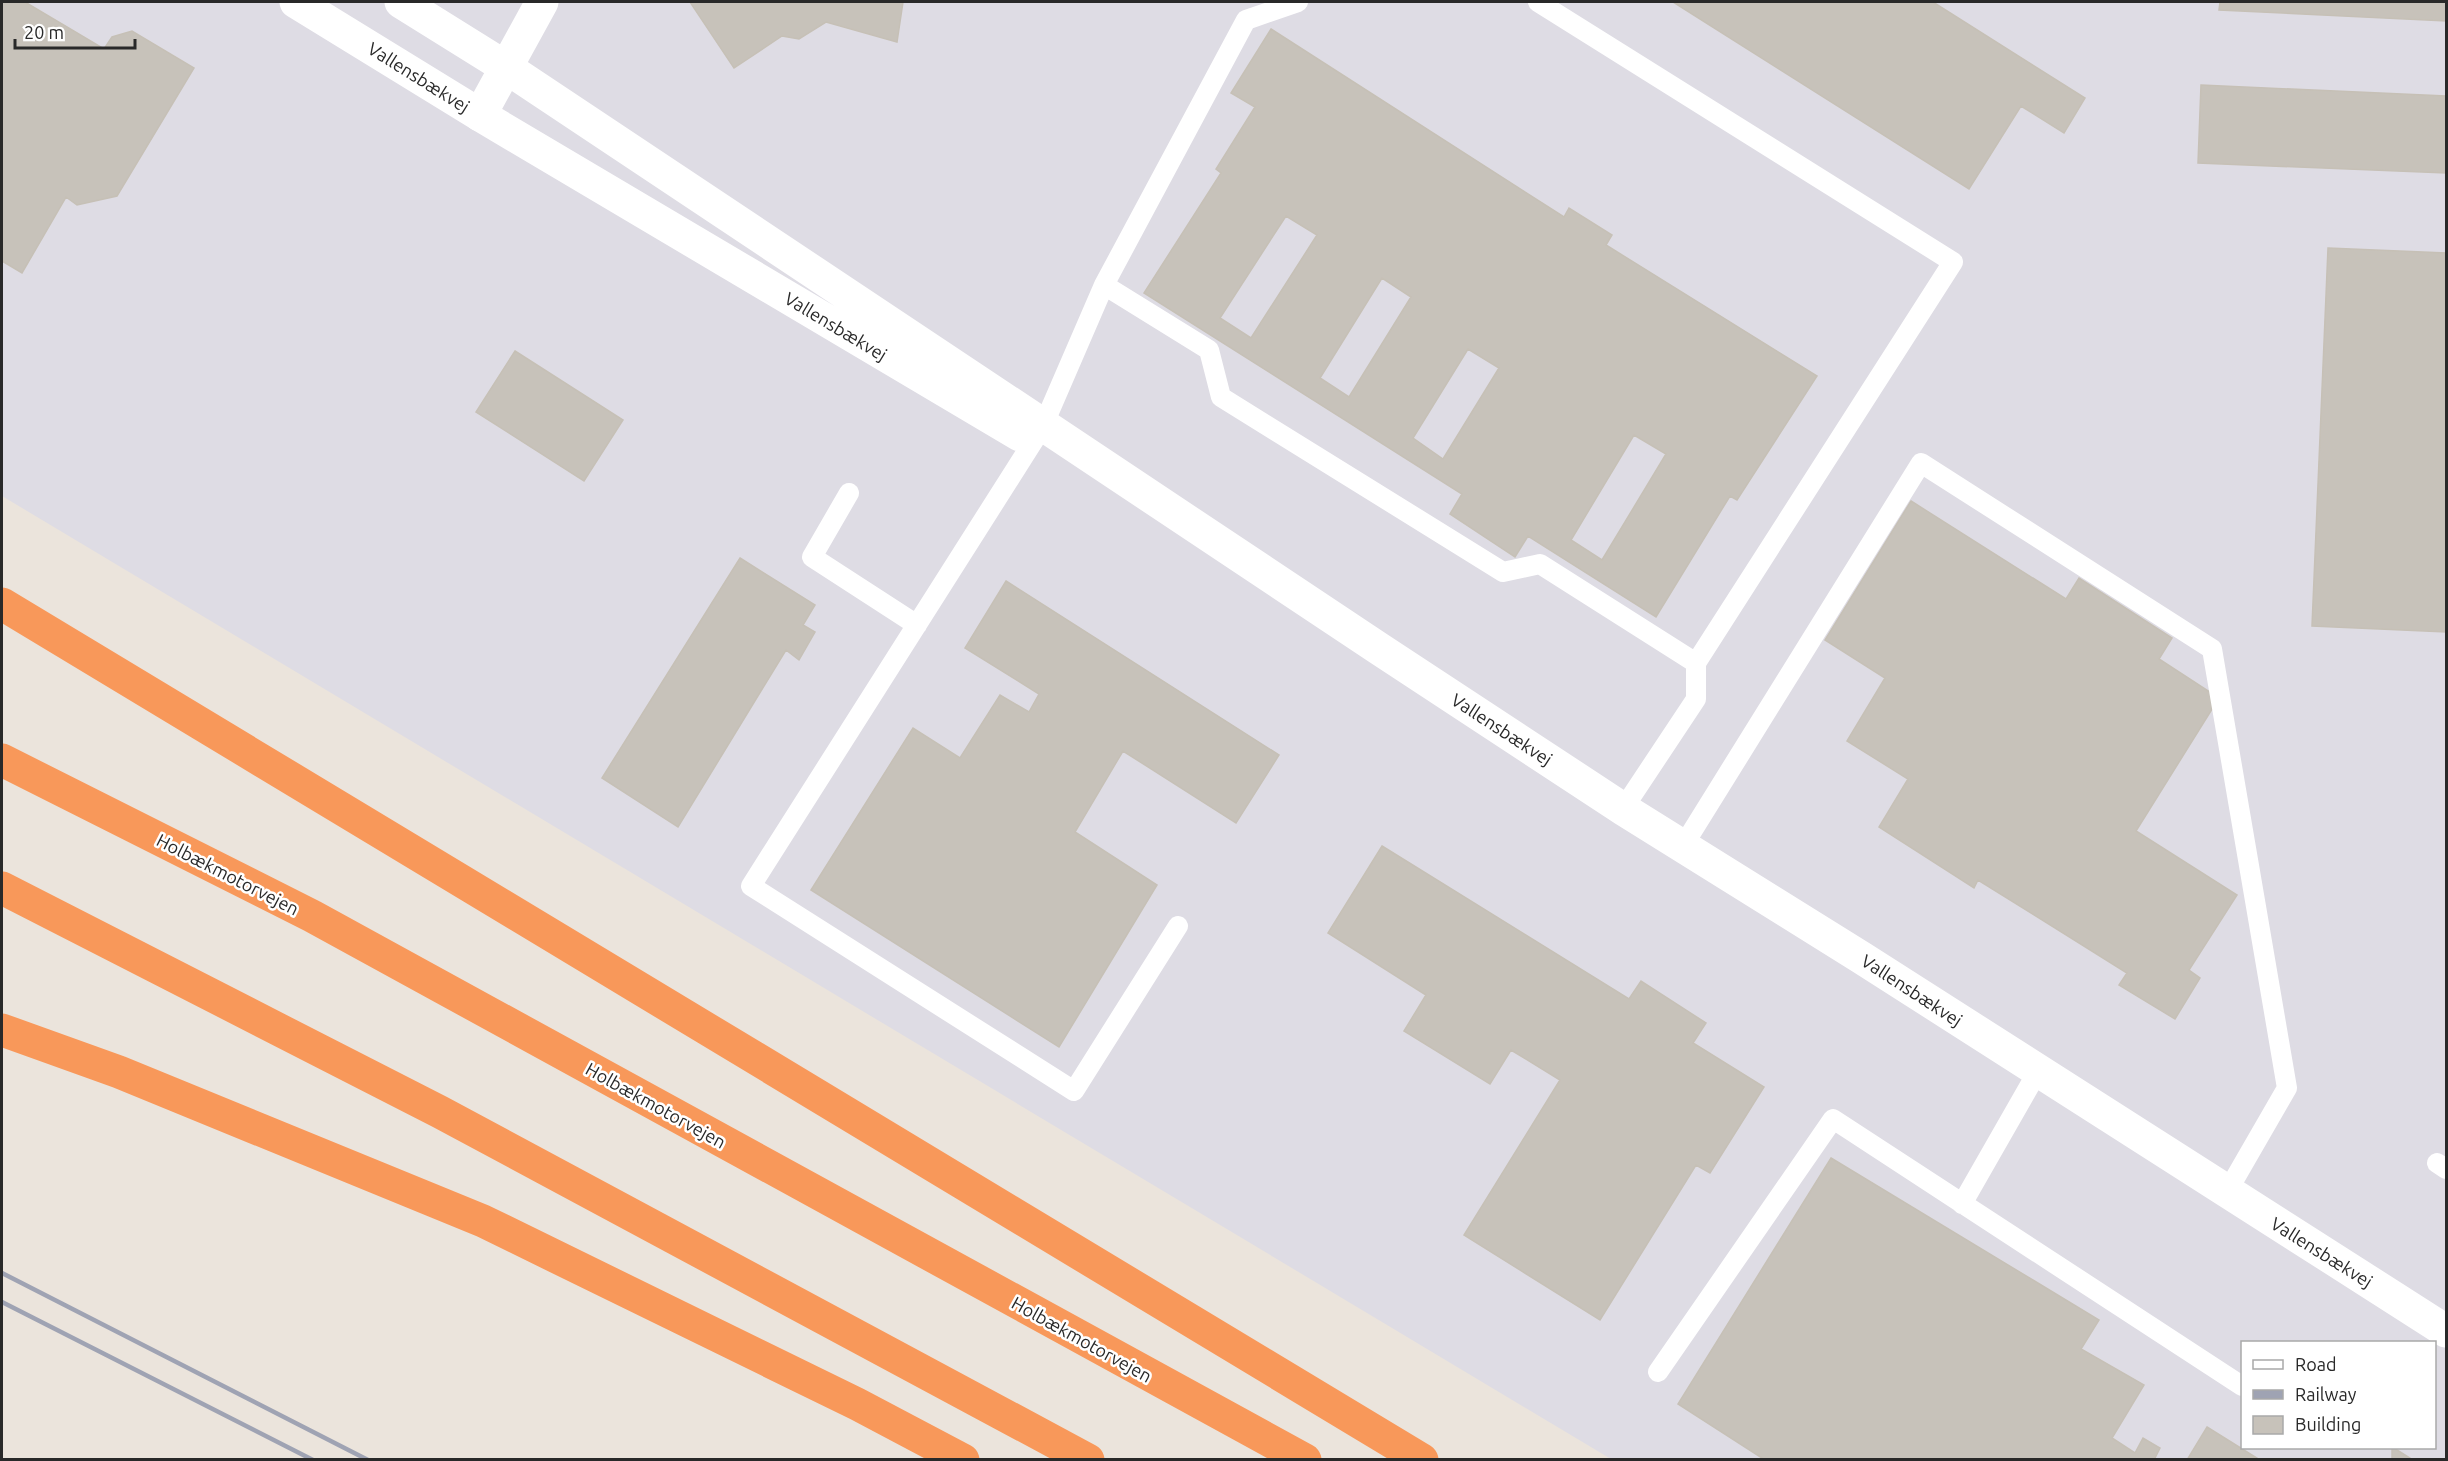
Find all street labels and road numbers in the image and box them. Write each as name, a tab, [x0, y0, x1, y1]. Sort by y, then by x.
street label: Vallensbækvej	[365, 38, 473, 116]
street label: Vallensbækvej	[781, 288, 891, 364]
street label: Vallensbækvej	[1448, 689, 1556, 769]
street label: Holbækmotorvejen	[154, 829, 302, 919]
street label: Vallensbækvej	[1858, 950, 1966, 1030]
street label: Holbækmotorvejen	[583, 1058, 729, 1152]
street label: Vallensbækvej	[2268, 1213, 2376, 1291]
street label: Holbækmotorvejen	[1009, 1292, 1155, 1386]

